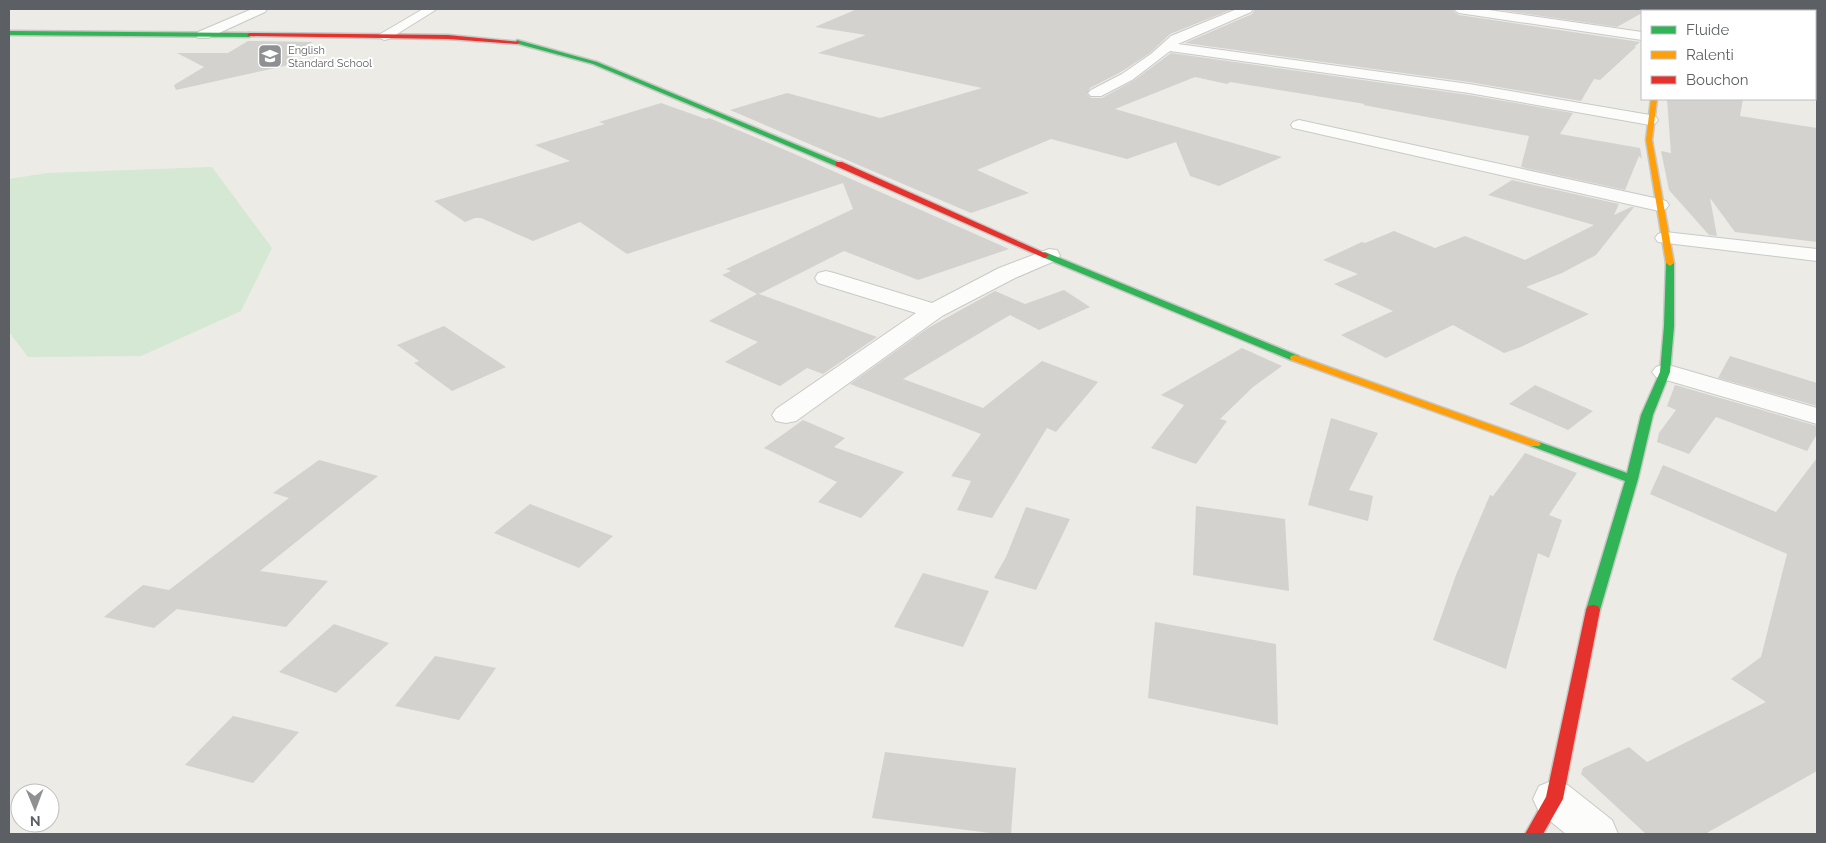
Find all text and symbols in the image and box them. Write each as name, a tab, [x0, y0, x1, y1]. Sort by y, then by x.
legend	[1641, 10, 1816, 100]
text: Fluide	[1686, 21, 1729, 39]
school or university icon: English Standard School	[257, 43, 283, 69]
place label: English Standard School	[288, 44, 372, 70]
text: Ralenti	[1686, 46, 1734, 64]
text: Bouchon	[1686, 71, 1748, 89]
north arrow	[10, 783, 60, 833]
text: N	[30, 813, 41, 829]

